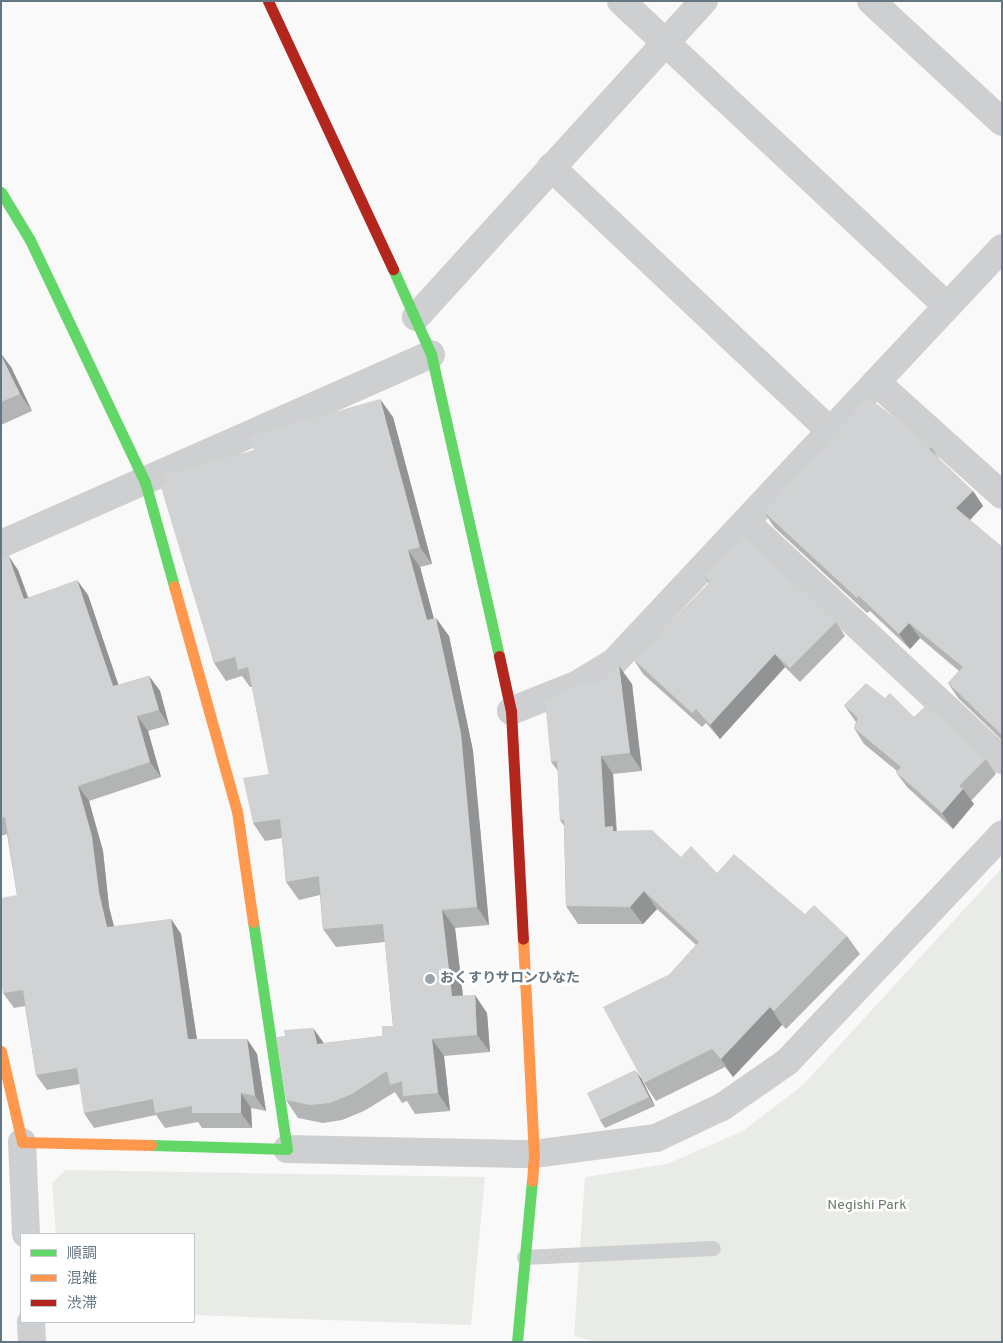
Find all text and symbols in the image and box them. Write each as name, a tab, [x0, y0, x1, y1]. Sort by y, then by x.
place label: おくすりサロンひなた	[440, 971, 580, 987]
marker: おくすりサロンひなた	[424, 973, 436, 985]
park label: Negishi Park	[827, 1198, 907, 1214]
legend	[20, 1233, 195, 1323]
text: 順調	[67, 1245, 97, 1264]
text: 混雑	[67, 1270, 97, 1289]
text: 渋滞	[67, 1295, 97, 1314]

